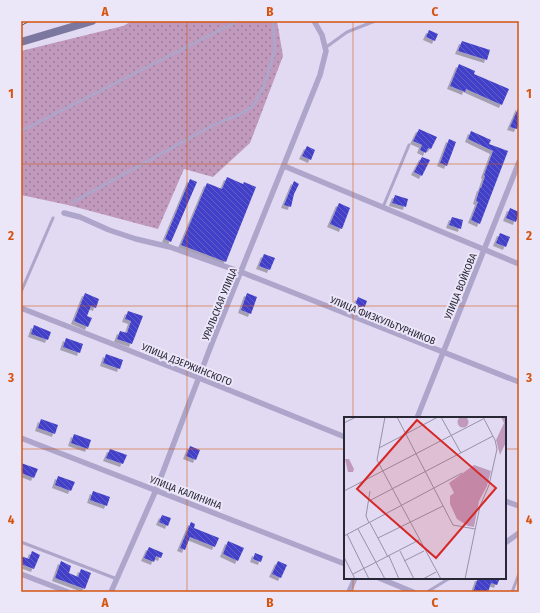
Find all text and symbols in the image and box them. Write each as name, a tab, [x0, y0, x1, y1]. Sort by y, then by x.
text: A	[100, 4, 109, 19]
text: B	[266, 4, 274, 19]
text: C	[432, 4, 439, 19]
text: 1	[8, 86, 14, 101]
text: 1	[526, 86, 532, 101]
text: 2	[7, 228, 14, 243]
text: 2	[525, 228, 532, 243]
street label: УЛИЦА ВОЙКОВА	[441, 251, 480, 322]
street label: УРАЛЬСКАЯ УЛИЦА	[200, 266, 240, 343]
street label: УЛИЦА ФИЗКУЛЬТУРНИКОВ	[327, 294, 438, 348]
street label: УЛИЦА ДЗЕРЖИНСКОГО	[139, 341, 234, 389]
text: 3	[7, 370, 14, 385]
text: 3	[525, 370, 532, 385]
inset map	[344, 417, 506, 579]
street label: УЛИЦА КАЛИНИНА	[147, 473, 224, 512]
text: 4	[8, 512, 15, 527]
text: 4	[526, 512, 533, 527]
text: A	[100, 595, 109, 610]
text: B	[266, 595, 274, 610]
text: C	[432, 595, 439, 610]

